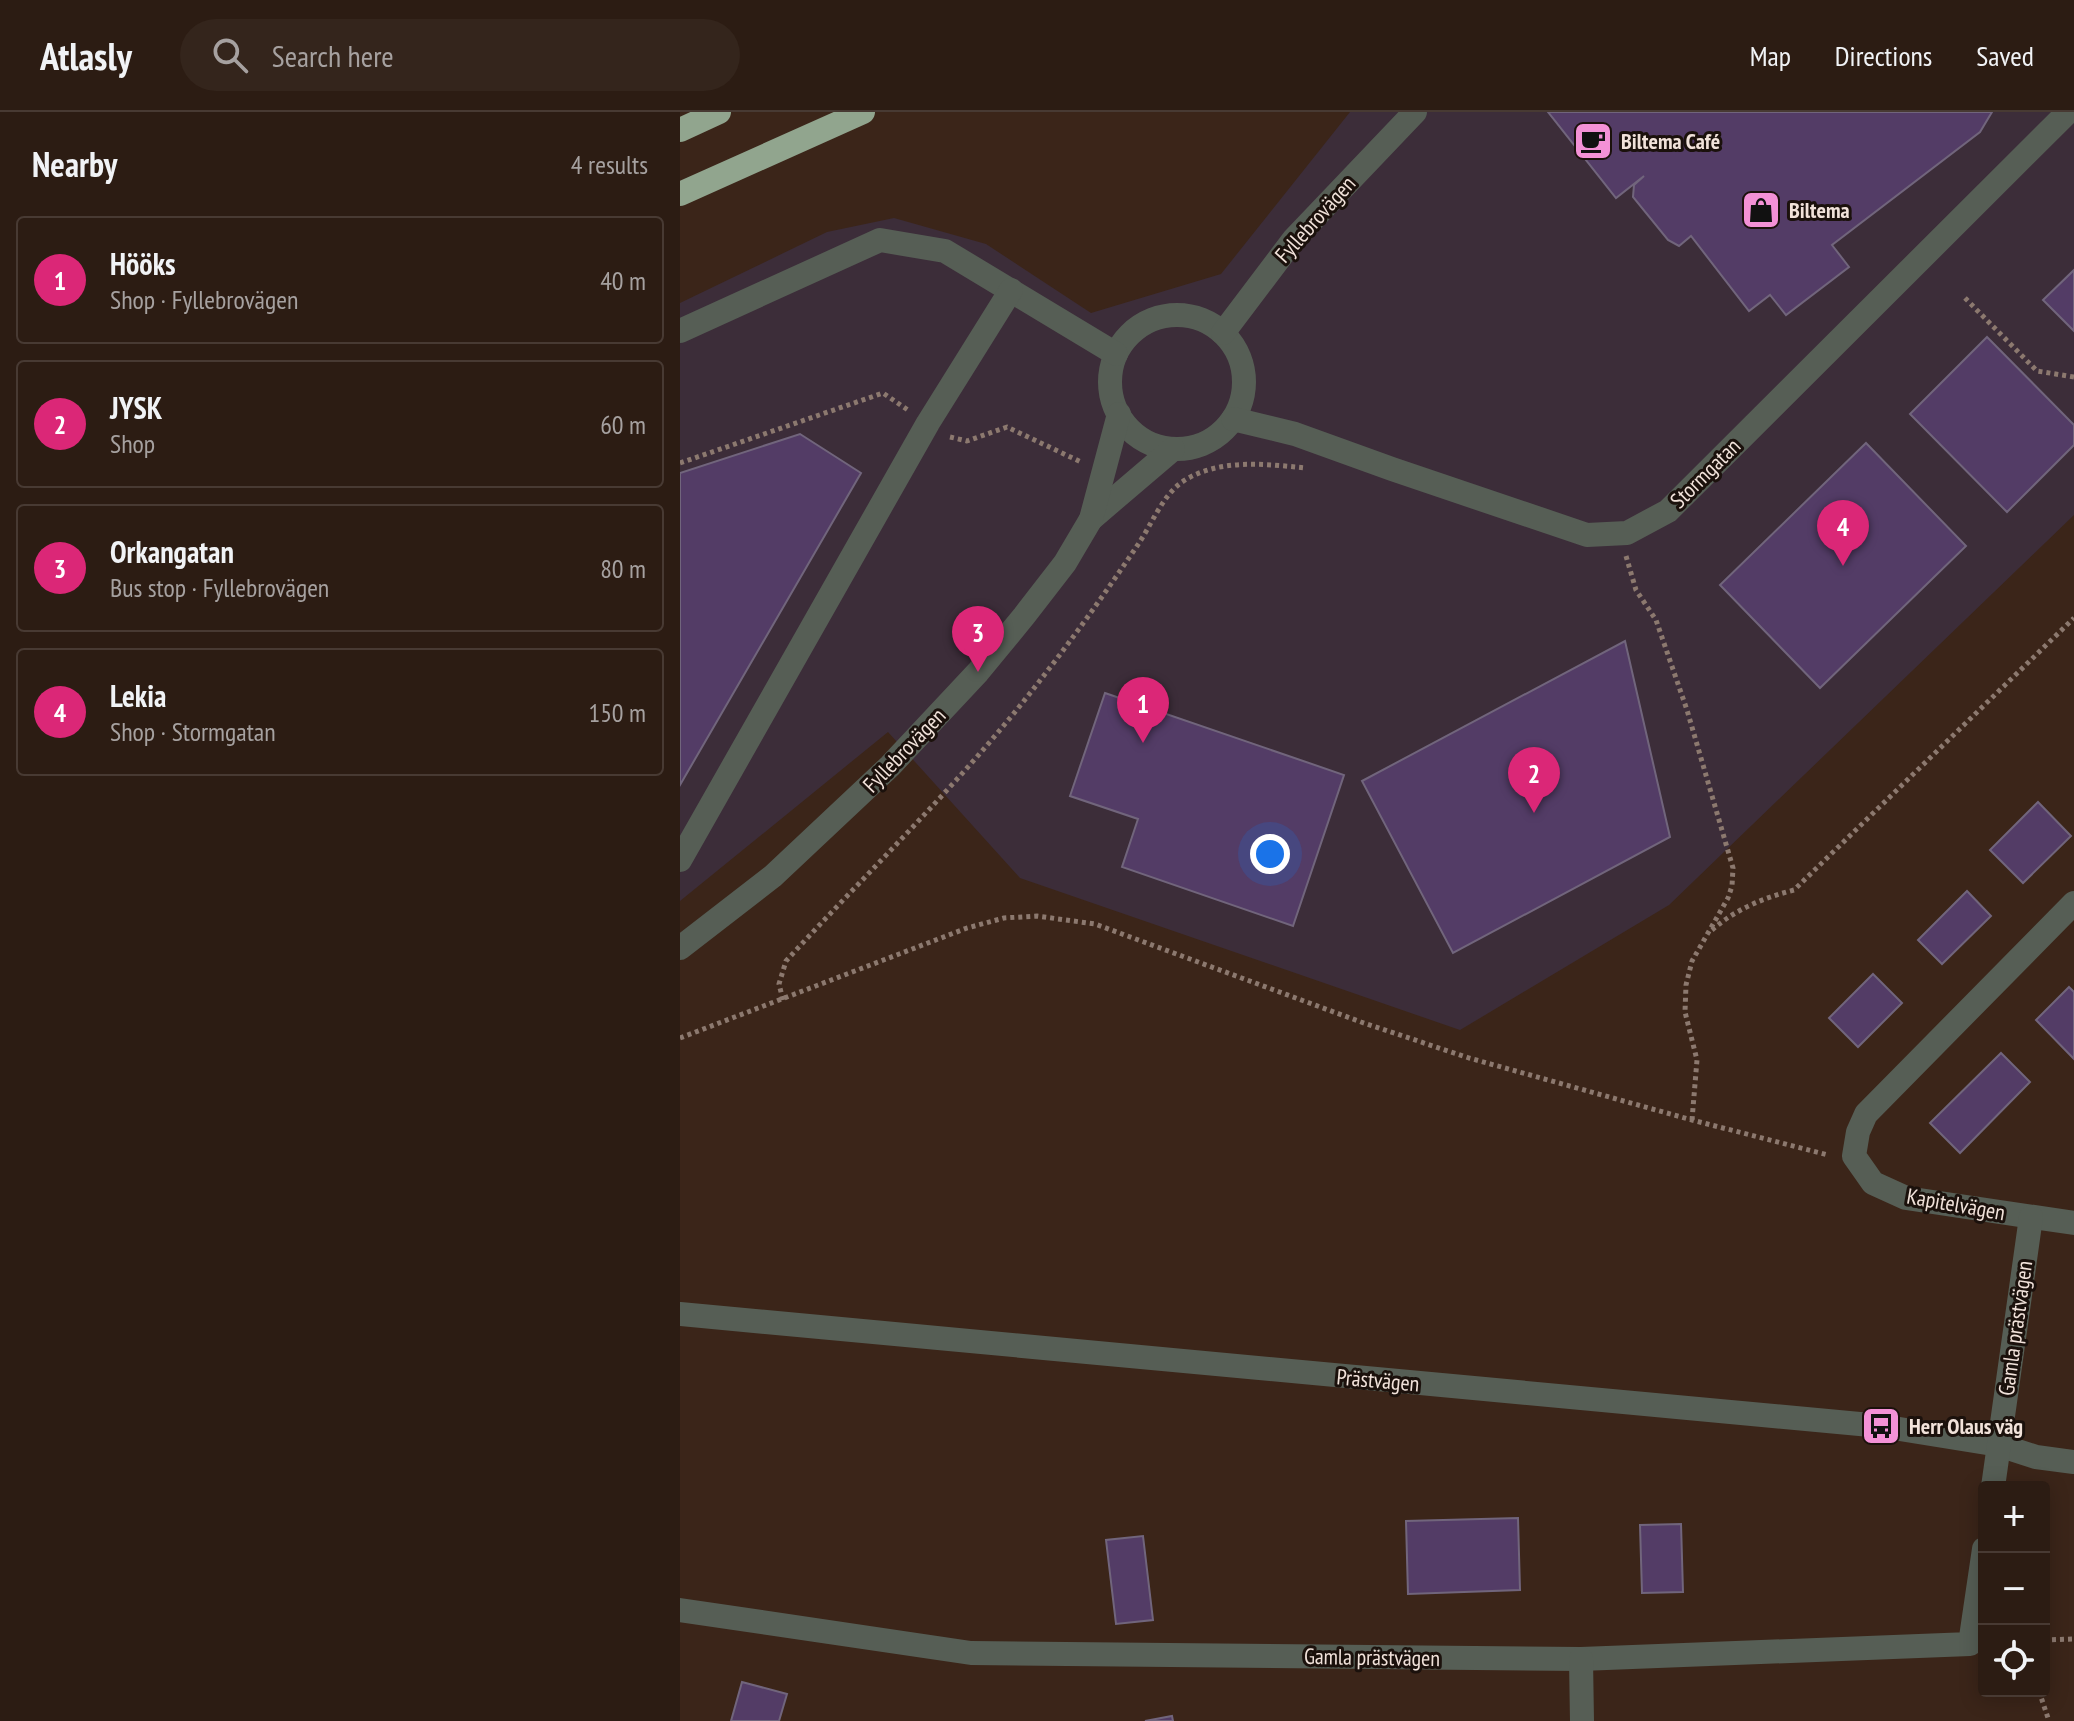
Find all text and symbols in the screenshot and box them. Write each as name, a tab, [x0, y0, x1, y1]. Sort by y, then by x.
search box	[180, 19, 740, 91]
text: Atlasly	[40, 31, 132, 80]
icon: search	[208, 33, 252, 77]
text: Search here	[272, 36, 394, 75]
text: Map	[1750, 37, 1791, 74]
text: Directions	[1835, 37, 1932, 74]
text: Saved	[1976, 37, 2034, 74]
cafe icon: Biltema Café	[1572, 120, 1614, 162]
place label: Biltema Café	[1621, 127, 1720, 155]
text: Nearby	[32, 142, 117, 186]
text: 4 results	[571, 148, 648, 181]
street label: Fyllebrovägen	[1269, 170, 1361, 268]
shop icon: Biltema	[1740, 189, 1782, 231]
place label: Biltema	[1789, 196, 1850, 224]
text: Hööks	[110, 244, 176, 283]
text: 1	[54, 264, 66, 297]
text: 40 m	[600, 264, 646, 297]
text: Shop · Fyllebrovägen	[110, 283, 298, 316]
text: JYSK	[110, 388, 162, 427]
text: 2	[54, 408, 66, 441]
text: 60 m	[600, 408, 646, 441]
text: Shop	[110, 427, 155, 460]
street label: Stormgatan	[1664, 432, 1746, 514]
pin: 4	[1817, 500, 1869, 566]
text: Orkangatan	[110, 532, 234, 571]
text: 3	[54, 552, 66, 585]
text: 80 m	[600, 552, 646, 585]
text: Bus stop · Fyllebrovägen	[110, 571, 329, 604]
pin: 3	[952, 606, 1004, 672]
text: Lekia	[110, 676, 166, 715]
pin: 1	[1117, 677, 1169, 743]
text: 4	[54, 696, 66, 729]
text: 150 m	[588, 696, 646, 729]
street label: Fyllebrovägen	[857, 702, 951, 798]
text: Shop · Stormgatan	[110, 715, 276, 748]
pin: 2	[1508, 747, 1560, 813]
your location	[1250, 834, 1290, 874]
street label: Kapitelvägen	[1905, 1182, 2007, 1226]
street label: Gamla prästvägen	[1992, 1259, 2038, 1397]
street label: Prästvägen	[1335, 1362, 1421, 1398]
bus stop icon: Herr Olaus väg	[1860, 1405, 1902, 1447]
place label: Herr Olaus väg	[1909, 1412, 2023, 1440]
map controls	[1978, 1481, 2050, 1697]
button: +	[1978, 1481, 2050, 1553]
button: −	[1978, 1553, 2050, 1625]
button: locate	[1978, 1625, 2050, 1697]
street label: Gamla prästvägen	[1304, 1642, 1440, 1672]

